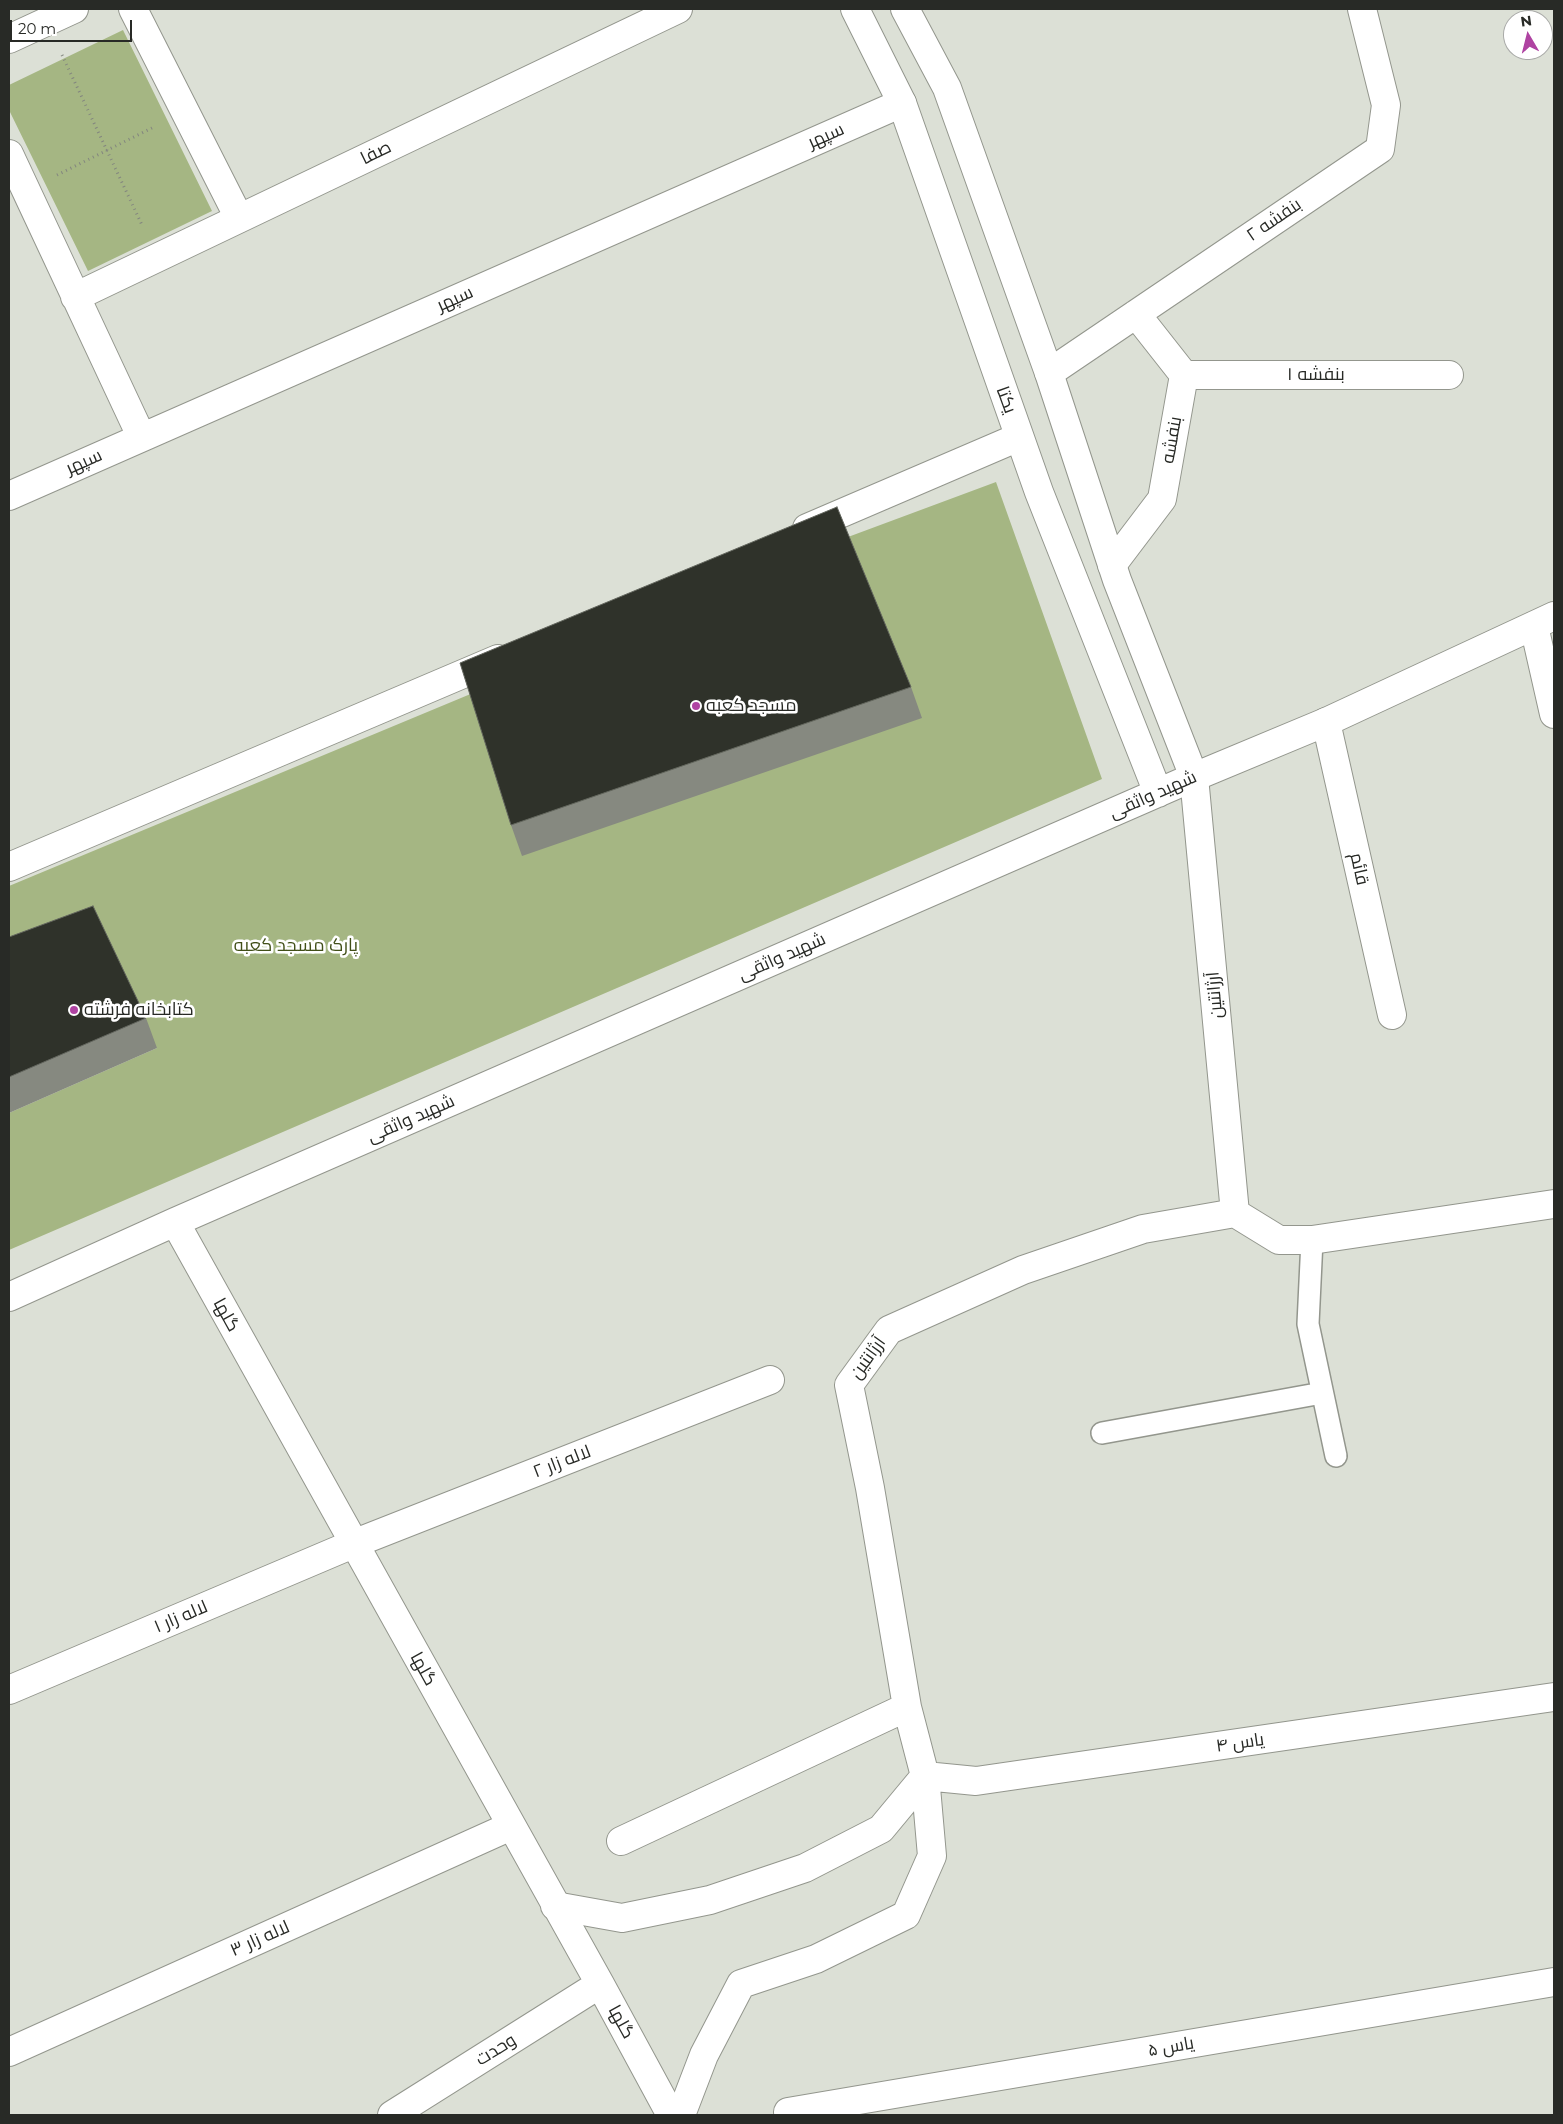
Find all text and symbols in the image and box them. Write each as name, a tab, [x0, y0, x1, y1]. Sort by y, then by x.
scale bar	[12, 10, 135, 42]
north arrow	[1503, 10, 1553, 60]
text: N	[1519, 11, 1533, 31]
text: 20 m	[18, 19, 56, 38]
street label: سپهر	[804, 119, 848, 153]
street label: صفا	[357, 136, 395, 170]
street label: بنفشه ۲	[1242, 194, 1306, 246]
street label: سپهر	[433, 282, 477, 316]
street label: بنفشه ۱	[1287, 364, 1345, 386]
street label: یکتا	[991, 384, 1021, 416]
street label: بنفشه	[1157, 415, 1187, 465]
street label: سپهر	[62, 445, 106, 479]
place label: مسجد کعبه	[706, 695, 797, 717]
marker: مسجد کعبه	[690, 700, 702, 712]
street label: شهید واثقی	[1106, 766, 1200, 824]
street label: قائم	[1345, 851, 1373, 887]
street label: شهید واثقی	[735, 928, 829, 986]
park label: پارک مسجد کعبه	[234, 935, 358, 957]
street label: آرژانتین	[1202, 971, 1228, 1019]
place label: کتابخانه فرشته	[84, 999, 194, 1021]
marker: کتابخانه فرشته	[68, 1004, 80, 1016]
street label: شهید واثقی	[364, 1090, 458, 1148]
street label: گلها	[208, 1295, 244, 1335]
street label: آرژانتین	[845, 1333, 891, 1383]
street label: لاله زار ۲	[530, 1441, 594, 1483]
street label: لاله زار ۱	[151, 1596, 211, 1638]
street label: گلها	[405, 1649, 441, 1689]
street label: یاس ۴	[1214, 1729, 1266, 1757]
street label: لاله زار ۳	[227, 1916, 293, 1962]
street label: گلها	[603, 2002, 639, 2042]
street label: وحدت	[472, 2029, 520, 2071]
street label: یاس ۵	[1146, 2032, 1196, 2062]

